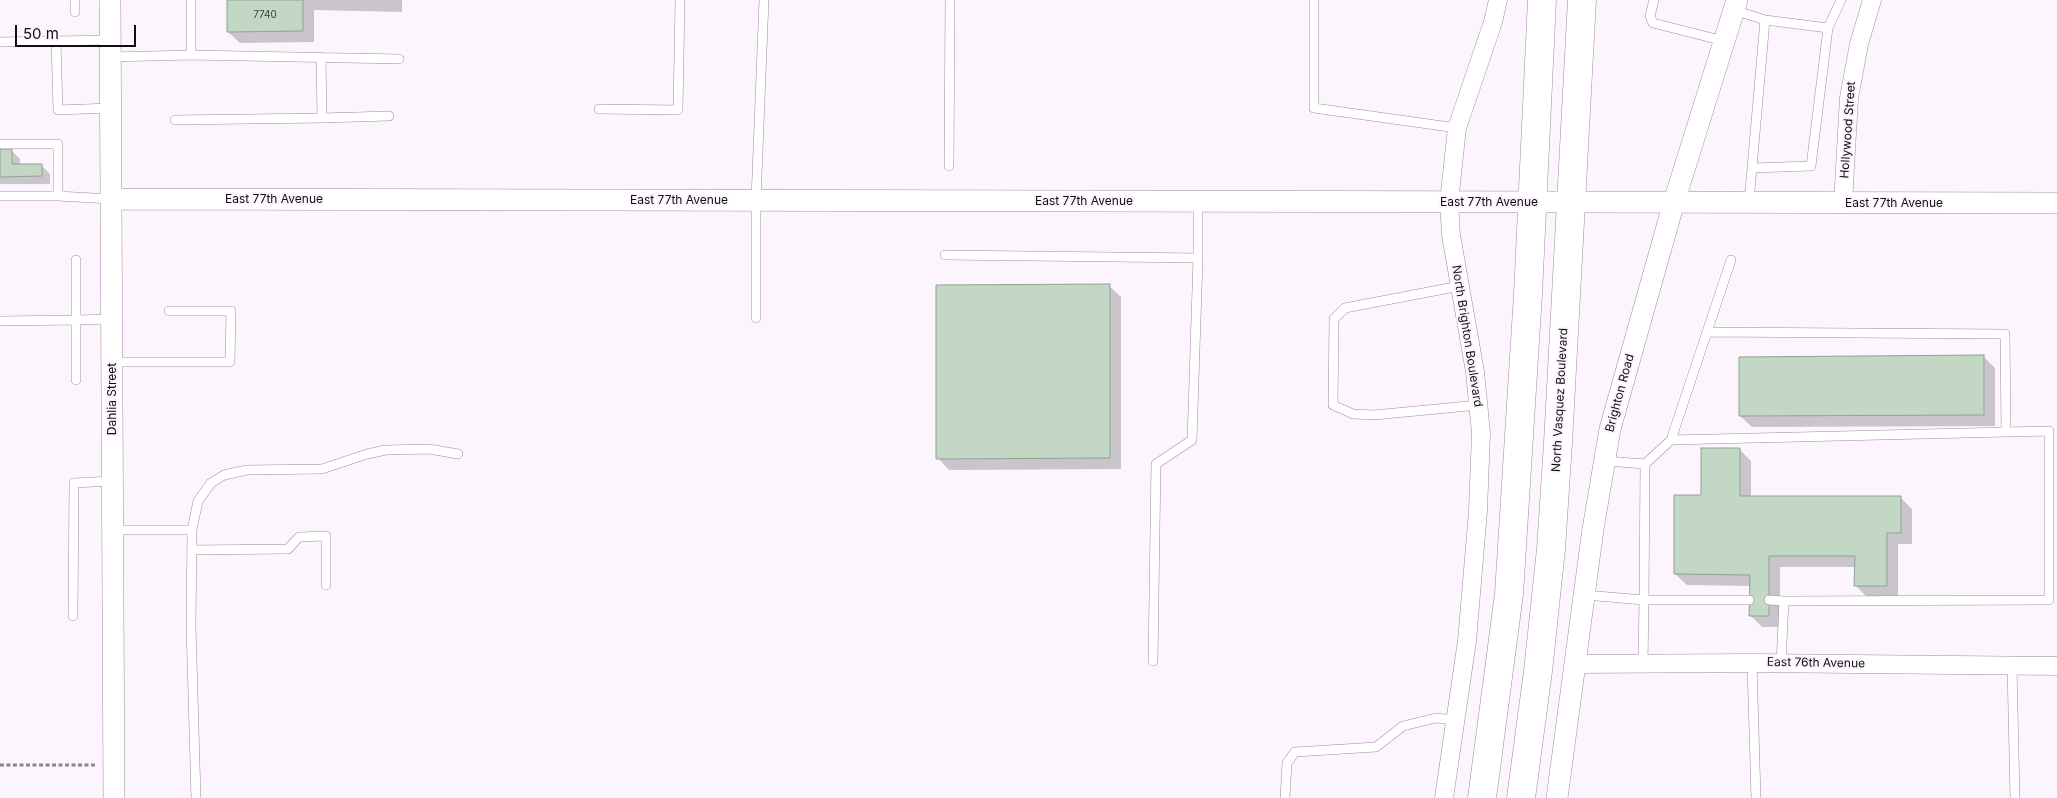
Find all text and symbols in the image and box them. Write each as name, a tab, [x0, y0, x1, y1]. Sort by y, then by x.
house number: 7740	[253, 9, 277, 21]
scale bar	[18, 15, 139, 47]
text: 50 m	[23, 24, 59, 43]
street label: Hollywood Street	[1837, 81, 1859, 179]
street label: East 77th Avenue	[225, 192, 323, 206]
street label: East 77th Avenue	[630, 193, 728, 207]
street label: East 77th Avenue	[1035, 194, 1133, 208]
street label: East 77th Avenue	[1440, 195, 1538, 209]
street label: East 77th Avenue	[1845, 196, 1943, 210]
street label: North Brighton Boulevard	[1449, 264, 1485, 408]
street label: North Vasquez Boulevard	[1549, 328, 1571, 472]
street label: Brighton Road	[1603, 352, 1637, 434]
street label: Dahlia Street	[105, 363, 119, 435]
street label: East 76th Avenue	[1767, 655, 1865, 671]

